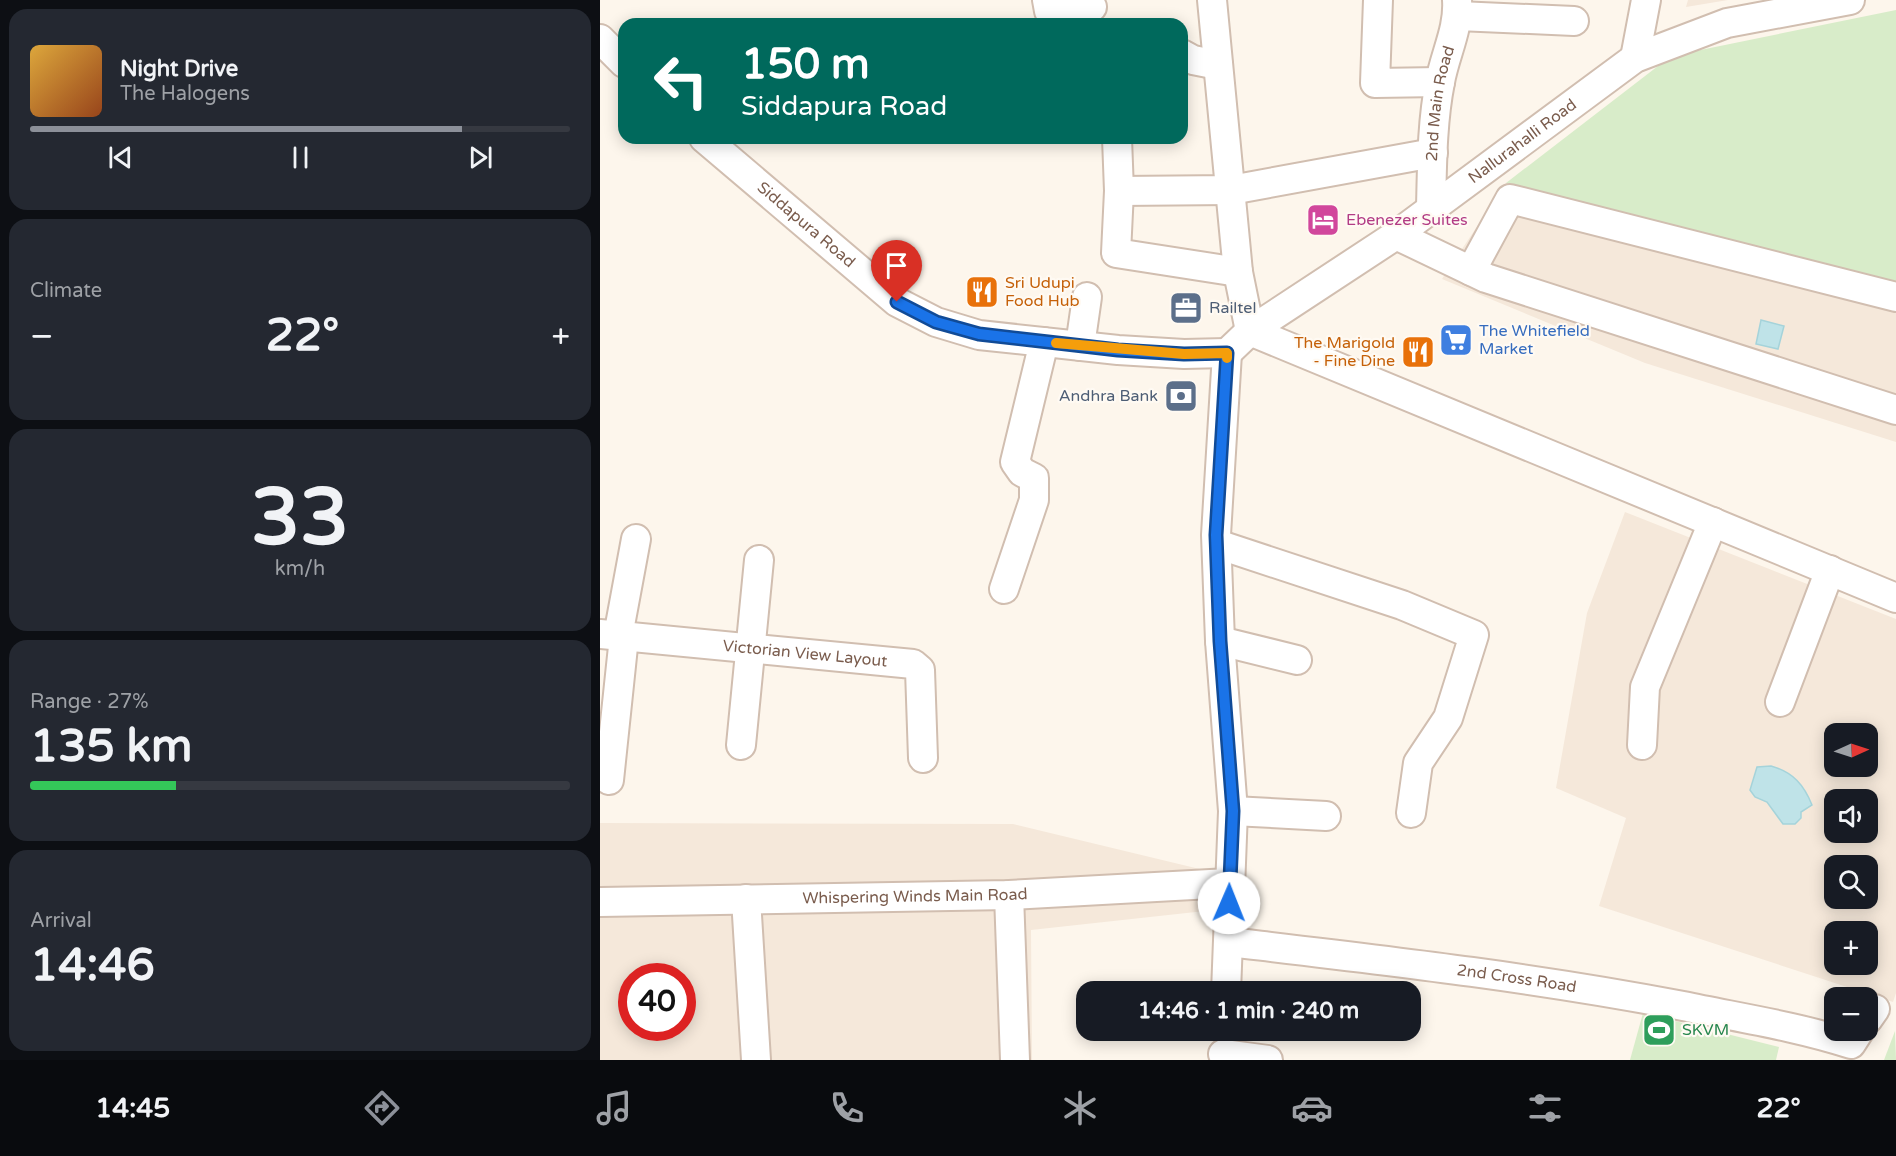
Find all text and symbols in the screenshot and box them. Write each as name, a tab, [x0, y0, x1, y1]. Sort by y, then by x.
text: 150 m	[741, 39, 870, 90]
icon: left	[642, 42, 720, 120]
street label: 2nd Main Road	[1422, 43, 1459, 162]
text: Night Drive	[120, 56, 238, 82]
text: The Halogens	[120, 82, 250, 106]
text: Siddapura Road	[741, 90, 947, 123]
street label: Nallurahalli Road	[1464, 95, 1581, 188]
icon: previous	[104, 141, 137, 174]
icon: pause	[284, 141, 317, 174]
icon: next	[464, 141, 497, 174]
street label: Siddapura Road	[753, 178, 859, 272]
hotel icon: Ebenezer Suites	[1305, 202, 1341, 238]
place label: Ebenezer Suites	[1346, 210, 1468, 230]
pin	[871, 240, 922, 302]
icon: arrive	[880, 249, 913, 282]
place label: Sri Udupi Food Hub	[1005, 273, 1080, 311]
restaurant icon: Sri Udupi Food Hub	[964, 274, 1000, 310]
text: Climate	[30, 279, 102, 303]
office icon: Railtel	[1168, 290, 1204, 326]
place label: Railtel	[1209, 298, 1256, 318]
text: 22°	[266, 309, 339, 363]
text: −	[30, 317, 54, 356]
text: +	[551, 317, 570, 356]
place label: The Whitefield Market	[1479, 321, 1590, 359]
supermarket icon: The Whitefield Market	[1438, 322, 1474, 358]
place label: The Marigold - Fine Dine	[1294, 333, 1395, 371]
restaurant icon: The Marigold - Fine Dine	[1400, 334, 1436, 370]
bank icon: Andhra Bank	[1163, 378, 1199, 414]
place label: Andhra Bank	[1059, 386, 1158, 406]
text: 33	[251, 471, 349, 565]
text: km/h	[275, 557, 325, 581]
street label: Victorian View Layout	[722, 636, 888, 671]
text: Range · 27%	[30, 690, 149, 714]
text: 135 km	[30, 720, 192, 774]
north arrow	[1824, 723, 1878, 777]
map controls	[1824, 723, 1878, 1041]
button: sound	[1824, 789, 1878, 843]
button: search	[1824, 855, 1878, 909]
position arrow	[1197, 871, 1261, 935]
street label: Whispering Winds Main Road	[802, 884, 1028, 909]
text: Arrival	[30, 909, 92, 933]
button: +	[1824, 921, 1878, 975]
text: 14:46	[30, 939, 155, 993]
street label: 2nd Cross Road	[1456, 960, 1578, 997]
speed limit sign: 40	[618, 963, 696, 1041]
button: −	[1824, 987, 1878, 1041]
text: 14:46 · 1 min · 240 m	[1138, 998, 1359, 1024]
sports icon: SKVM	[1641, 1012, 1677, 1048]
place label: SKVM	[1682, 1020, 1729, 1040]
icon: directions	[361, 1087, 403, 1129]
icon: music	[593, 1087, 635, 1129]
icon: phone	[826, 1087, 868, 1129]
icon: climate	[1059, 1087, 1101, 1129]
icon: car	[1291, 1087, 1333, 1129]
icon: filters	[1524, 1087, 1566, 1129]
text: 14:45	[95, 1092, 170, 1125]
text: 22°	[1757, 1092, 1801, 1125]

